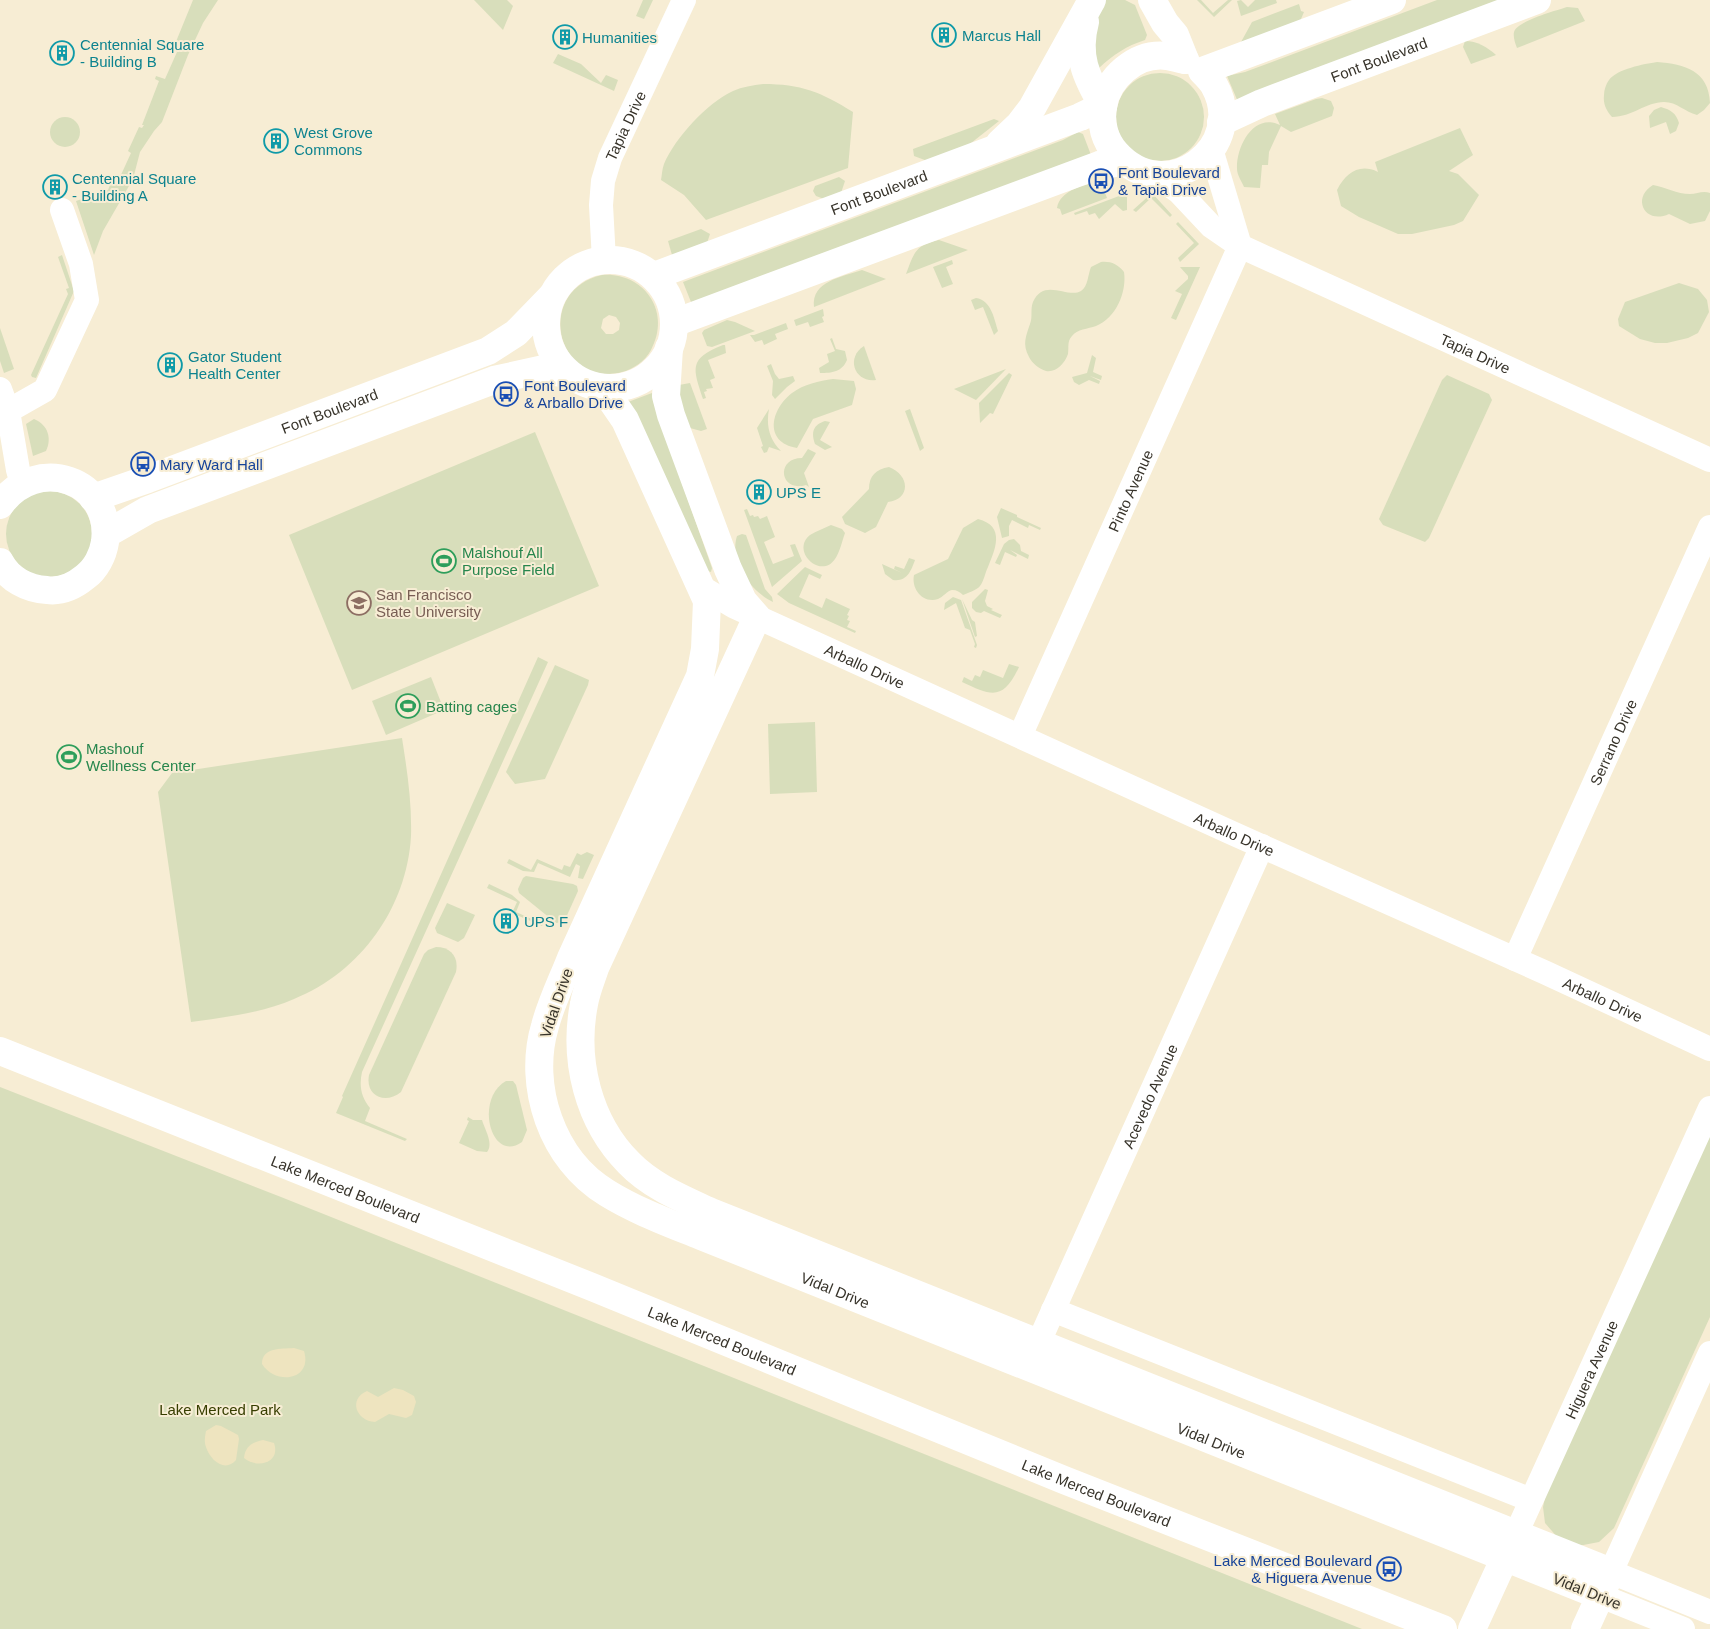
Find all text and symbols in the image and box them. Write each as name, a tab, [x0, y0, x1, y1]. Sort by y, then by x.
building icon: Marcus Hall	[931, 22, 957, 48]
building icon: Humanities	[552, 24, 578, 50]
place label: Marcus Hall	[962, 27, 1041, 44]
place label: Humanities	[582, 29, 657, 46]
street label: Font Boulevard	[1328, 33, 1430, 85]
place label: Centennial Square - Building B	[80, 36, 204, 70]
building icon: Centennial Square - Building B	[49, 40, 75, 66]
street label: Tapia Drive	[602, 88, 649, 163]
place label: West Grove Commons	[294, 124, 373, 158]
building icon: West Grove Commons	[263, 128, 289, 154]
place label: Font Boulevard & Tapia Drive	[1118, 164, 1220, 198]
street label: Font Boulevard	[828, 166, 929, 218]
bus stop icon: Font Boulevard & Tapia Drive	[1088, 168, 1114, 194]
place label: Centennial Square - Building A	[72, 170, 196, 204]
building icon: Centennial Square - Building A	[42, 174, 68, 200]
street label: Tapia Drive	[1438, 330, 1513, 376]
place label: Gator Student Health Center	[188, 348, 282, 382]
building icon: Gator Student Health Center	[157, 352, 183, 378]
place label: Font Boulevard & Arballo Drive	[524, 377, 626, 411]
bus stop icon: Font Boulevard & Arballo Drive	[493, 381, 519, 407]
street label: Font Boulevard	[279, 385, 380, 437]
street label: Pinto Avenue	[1104, 447, 1156, 534]
bus stop icon: Mary Ward Hall	[130, 451, 156, 477]
place label: Mary Ward Hall	[160, 456, 263, 473]
building icon: UPS E	[746, 479, 772, 505]
place label: UPS E	[776, 484, 821, 501]
place label: Malshouf All Purpose Field	[462, 544, 555, 578]
sports icon: Malshouf All Purpose Field	[431, 548, 457, 574]
place label: San Francisco State University	[376, 586, 482, 620]
school or university icon: San Francisco State University	[346, 590, 372, 616]
street label: Arballo Drive	[822, 640, 907, 691]
sports icon: Batting cages	[395, 693, 421, 719]
street label: Serrano Drive	[1586, 696, 1640, 788]
place label: Batting cages	[426, 698, 517, 715]
place label: Mashouf Wellness Center	[86, 740, 196, 774]
sports icon: Mashouf Wellness Center	[56, 744, 82, 770]
street label: Arballo Drive	[1192, 809, 1277, 859]
building icon: UPS F	[493, 908, 519, 934]
place label: UPS F	[524, 913, 568, 930]
street label: Vidal Drive	[536, 966, 576, 1040]
street label: Arballo Drive	[1560, 974, 1646, 1025]
street label: Acevedo Avenue	[1119, 1041, 1180, 1151]
street label: Lake Merced Boulevard	[269, 1152, 422, 1226]
street label: Vidal Drive	[799, 1268, 872, 1311]
street label: Lake Merced Boulevard	[646, 1302, 799, 1378]
street label: Higuera Avenue	[1561, 1317, 1621, 1421]
park label: Lake Merced Park	[159, 1401, 281, 1418]
street label: Vidal Drive	[1175, 1419, 1248, 1461]
street label: Lake Merced Boulevard	[1020, 1455, 1173, 1530]
place label: Lake Merced Boulevard & Higuera Avenue	[1214, 1552, 1372, 1586]
bus stop icon: Lake Merced Boulevard & Higuera Avenue	[1376, 1556, 1402, 1582]
street label: Vidal Drive	[1550, 1570, 1624, 1612]

